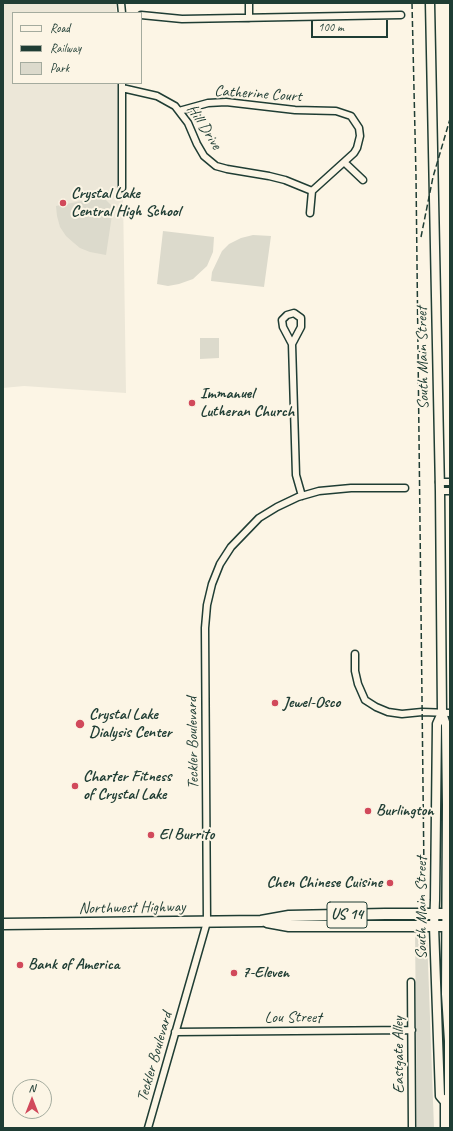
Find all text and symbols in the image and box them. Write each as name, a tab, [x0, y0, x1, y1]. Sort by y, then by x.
legend	[12, 12, 142, 84]
scale bar	[313, 12, 390, 38]
text: 100 m	[318, 19, 344, 35]
text: Road	[50, 20, 70, 36]
text: Railway	[50, 40, 81, 56]
text: Park	[50, 60, 69, 76]
street label: Catherine Court	[214, 81, 302, 107]
street label: Hill Drive	[182, 101, 226, 153]
place label: Crystal Lake Central High School	[71, 184, 181, 222]
marker: Crystal Lake Central High School	[58, 198, 68, 208]
street label: South Main Street	[413, 306, 433, 410]
place label: Immanuel Lutheran Church	[200, 384, 294, 422]
marker: Immanuel Lutheran Church	[187, 398, 197, 408]
place label: Jewel-Osco	[283, 693, 340, 713]
street label: Teckler Boulevard	[183, 697, 203, 789]
marker: Jewel-Osco	[270, 698, 280, 708]
place label: Crystal Lake Dialysis Center	[89, 705, 172, 743]
marker: Crystal Lake Dialysis Center	[74, 718, 86, 730]
place label: Charter Fitness of Crystal Lake	[83, 767, 171, 805]
marker: Charter Fitness of Crystal Lake	[70, 781, 80, 791]
place label: Burlington	[376, 801, 434, 821]
marker: Burlington	[363, 806, 373, 816]
place label: El Burrito	[159, 825, 214, 845]
marker: El Burrito	[146, 830, 156, 840]
street label: South Main Street	[412, 856, 432, 960]
place label: Chen Chinese Cuisine	[266, 873, 382, 893]
marker: Chen Chinese Cuisine	[385, 878, 395, 888]
street label: Northwest Highway	[78, 897, 186, 919]
road number: US 14	[327, 902, 367, 928]
place label: Bank of America	[28, 955, 120, 975]
marker: Bank of America	[15, 960, 25, 970]
place label: 7-Eleven	[242, 963, 289, 983]
marker: 7-Eleven	[229, 968, 239, 978]
street label: Lou Street	[264, 1008, 322, 1028]
street label: Teckler Boulevard	[133, 1010, 177, 1104]
street label: Eastgate Alley	[389, 1017, 409, 1093]
north arrow	[12, 1079, 52, 1119]
text: N	[29, 1081, 35, 1095]

